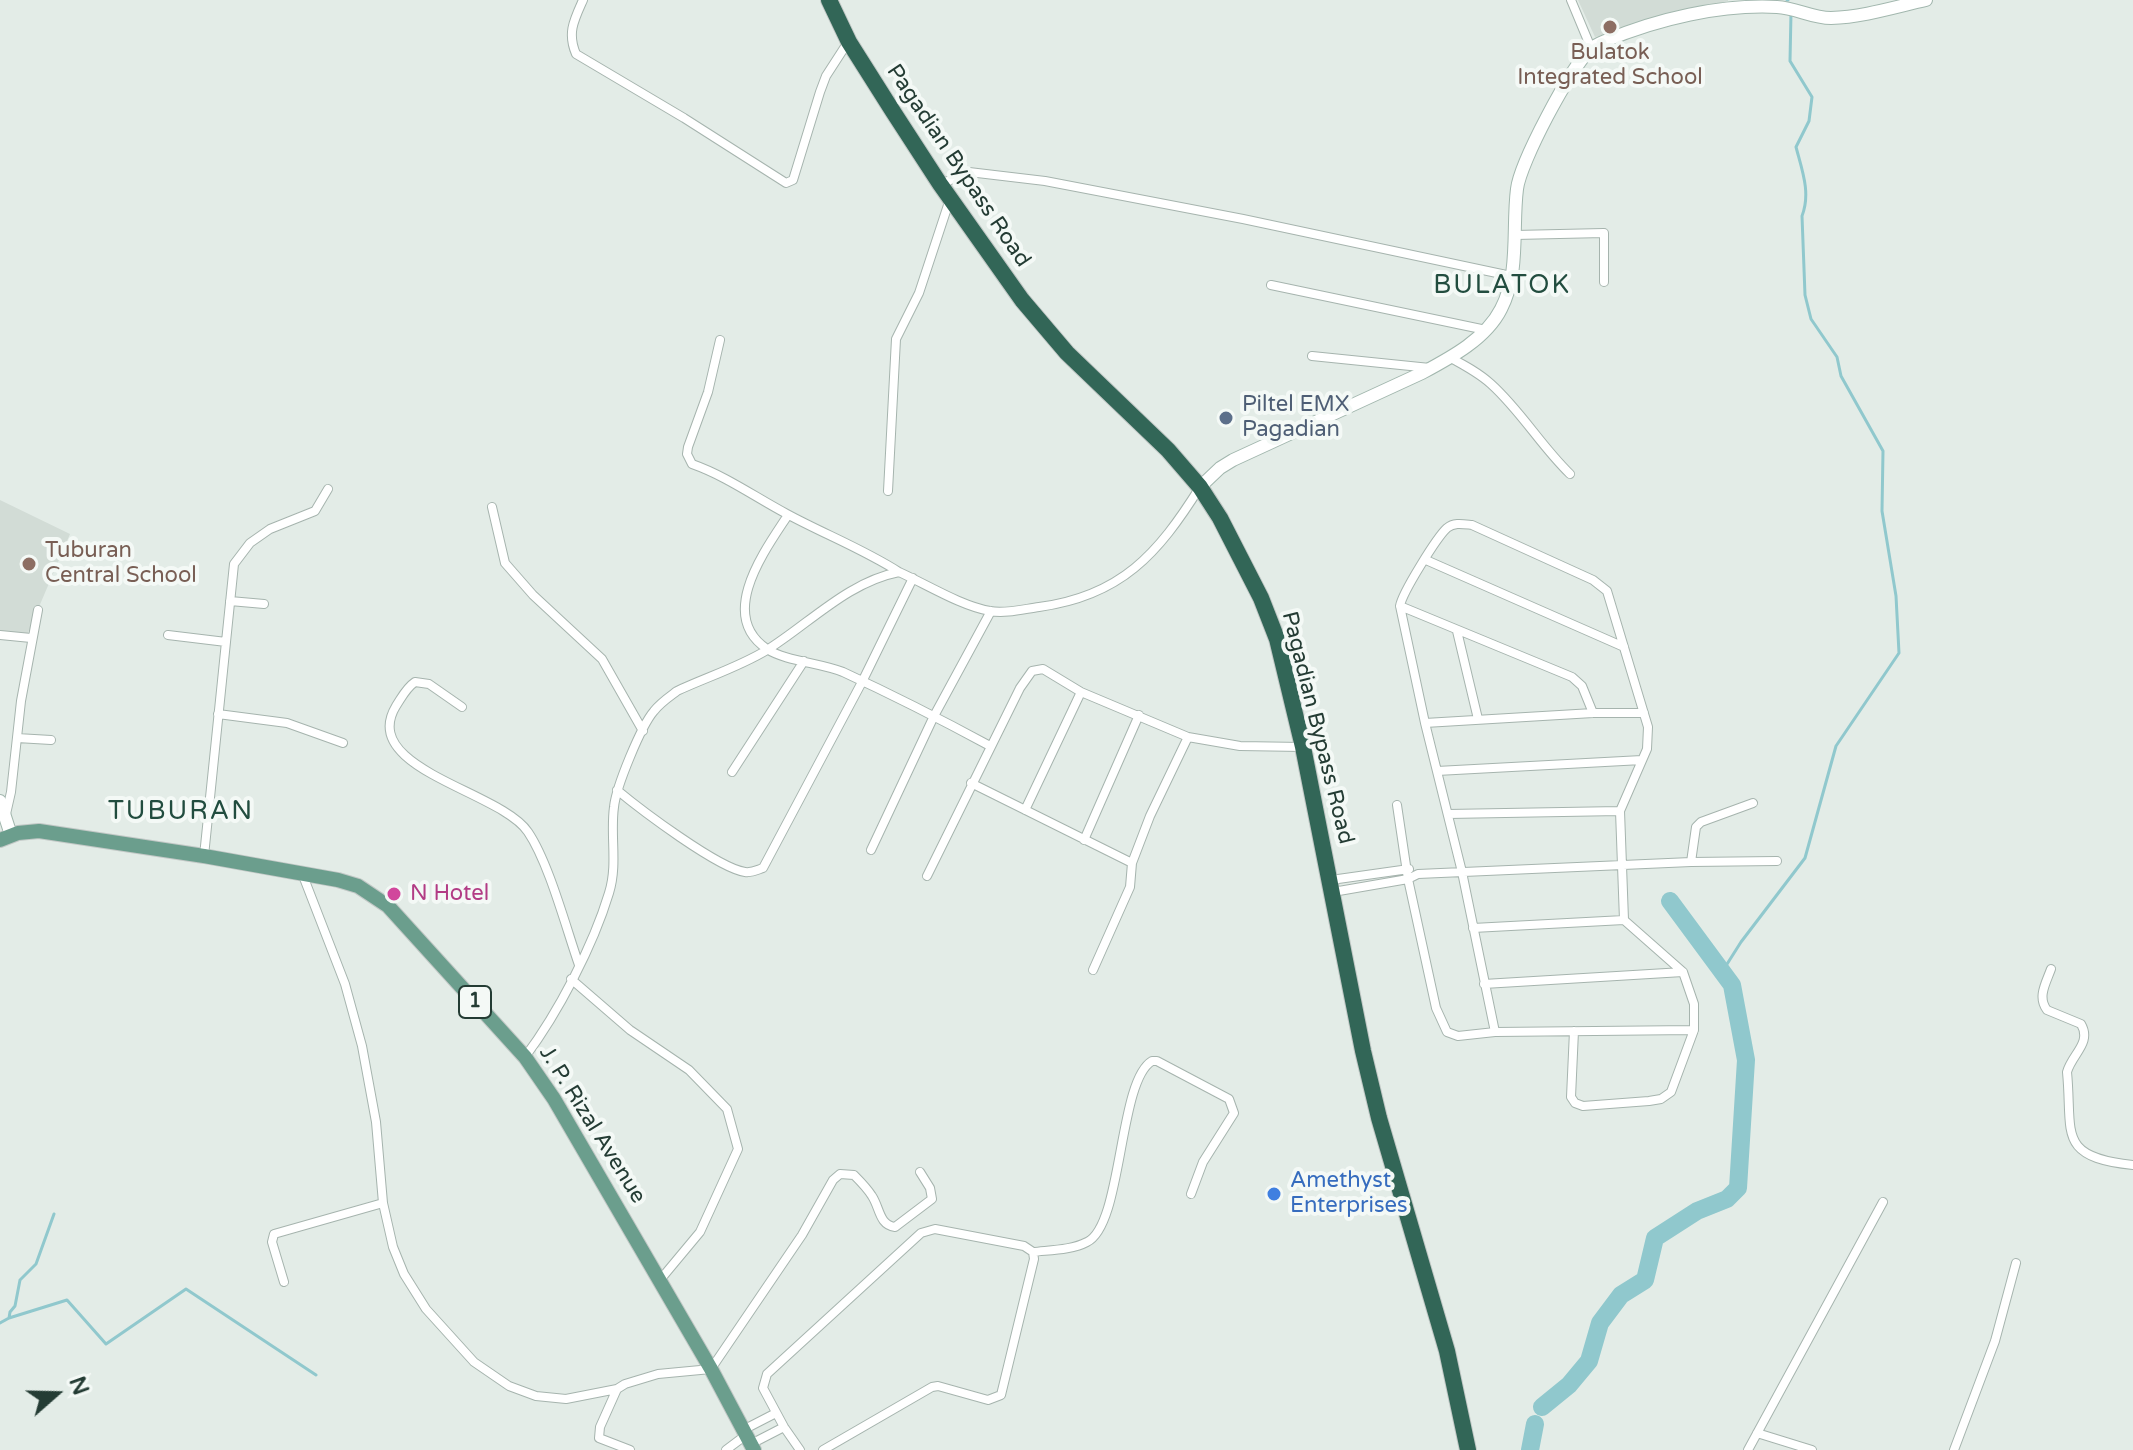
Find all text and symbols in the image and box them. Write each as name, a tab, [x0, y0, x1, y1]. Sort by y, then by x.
marker: Bulatok Integrated School	[1601, 18, 1619, 36]
place label: Bulatok Integrated School	[1517, 40, 1703, 92]
street label: Pagadian Bypass Road	[880, 60, 1036, 272]
district label: BULATOK	[1433, 270, 1571, 302]
place label: Piltel EMX Pagadian	[1242, 392, 1350, 444]
marker: Piltel EMX Pagadian	[1217, 409, 1235, 427]
place label: Tuburan Central School	[45, 538, 197, 590]
marker: Tuburan Central School	[20, 555, 38, 573]
street label: Pagadian Bypass Road	[1275, 609, 1359, 847]
district label: TUBURAN	[108, 796, 254, 828]
place label: N Hotel	[410, 881, 489, 907]
marker: N Hotel	[385, 885, 403, 903]
road number: 1	[459, 986, 491, 1018]
street label: J. P. Rizal Avenue	[533, 1041, 651, 1209]
place label: Amethyst Enterprises	[1290, 1168, 1408, 1220]
marker: Amethyst Enterprises	[1265, 1185, 1283, 1203]
north arrow	[16, 1354, 96, 1434]
text: N	[63, 1373, 94, 1399]

